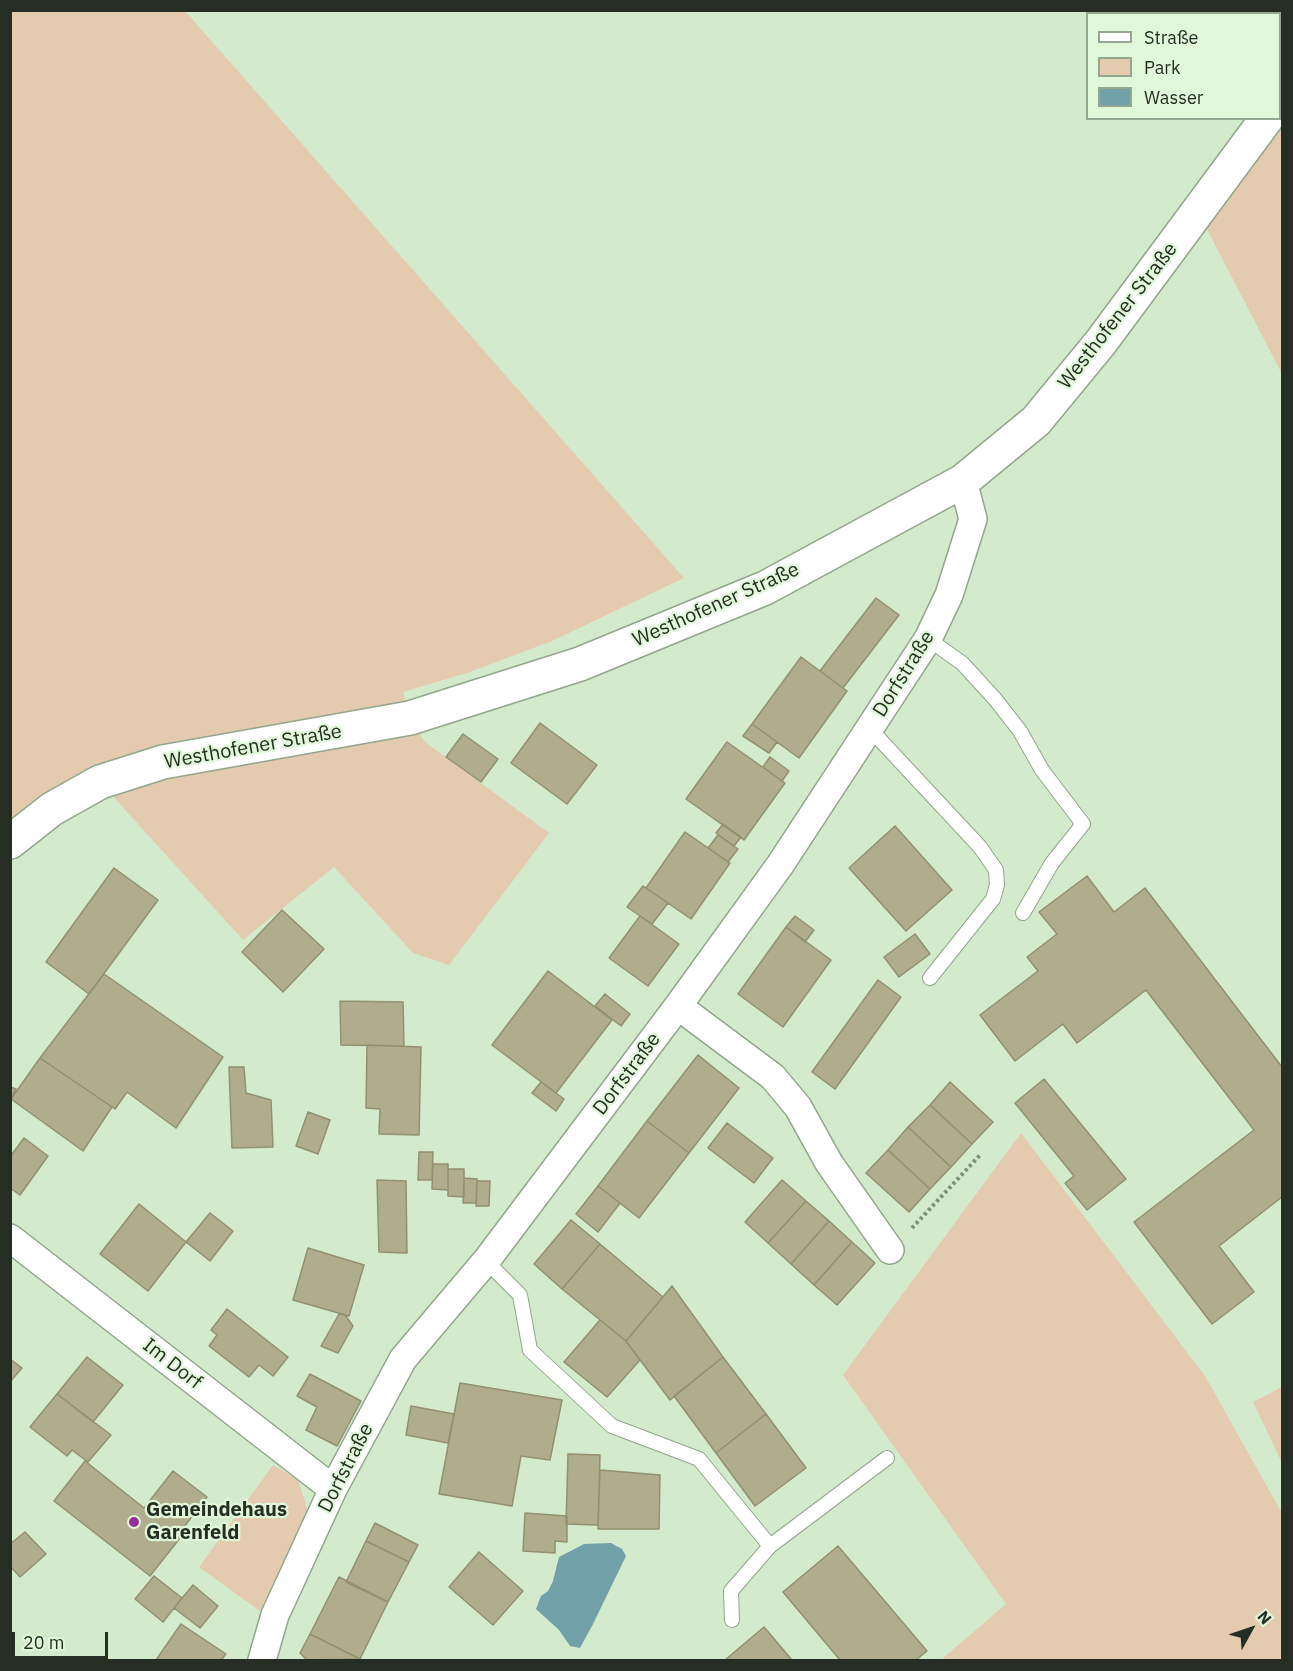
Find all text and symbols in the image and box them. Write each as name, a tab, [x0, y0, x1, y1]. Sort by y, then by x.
legend	[1086, 12, 1281, 120]
text: Straße	[1144, 26, 1198, 49]
text: Park	[1144, 56, 1180, 79]
text: Wasser	[1144, 86, 1203, 109]
street label: Westhofener Straße	[1053, 238, 1183, 394]
street label: Westhofener Straße	[629, 557, 803, 653]
street label: Dorfstraße	[868, 627, 940, 721]
street label: Westhofener Straße	[162, 720, 344, 774]
street label: Dorfstraße	[588, 1028, 666, 1120]
street label: Im Dorf	[138, 1333, 206, 1395]
street label: Dorfstraße	[313, 1419, 379, 1517]
place label: Gemeindehaus Garenfeld	[146, 1498, 287, 1545]
marker: Gemeindehaus Garenfeld	[127, 1515, 141, 1529]
north arrow	[1221, 1599, 1281, 1659]
text: N	[1253, 1607, 1276, 1628]
scale bar	[15, 1620, 111, 1658]
text: 20 m	[23, 1631, 65, 1654]

